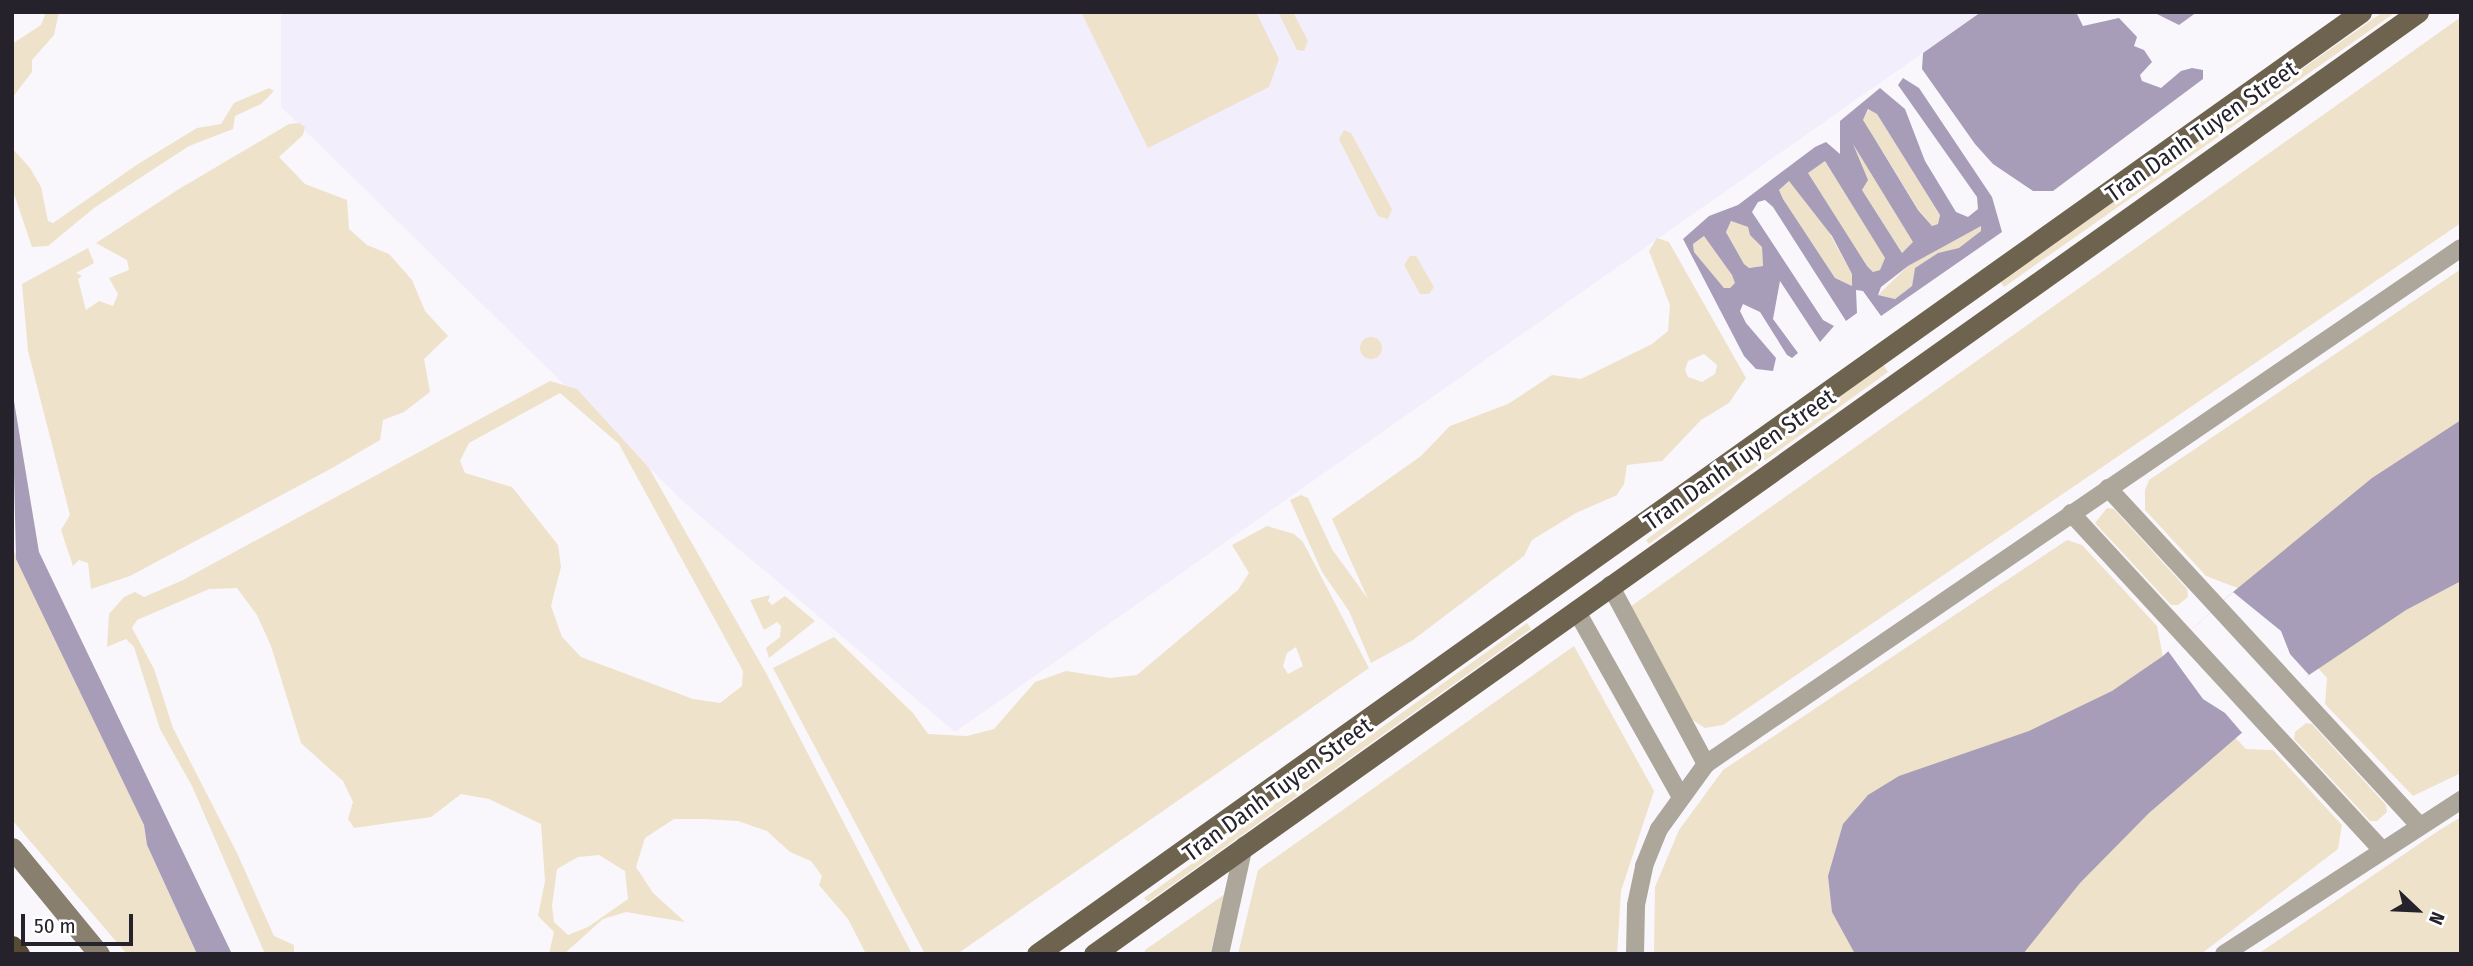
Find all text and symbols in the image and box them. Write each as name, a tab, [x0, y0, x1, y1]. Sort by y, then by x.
street label: Tran Danh Tuyen Street	[2101, 55, 2303, 209]
street label: Tran Danh Tuyen Street	[1639, 383, 1841, 537]
street label: Tran Danh Tuyen Street	[1178, 712, 1378, 868]
north arrow	[2382, 875, 2452, 945]
scale bar	[24, 900, 136, 944]
text: N	[2424, 909, 2450, 928]
text: 50 m	[34, 913, 76, 939]

